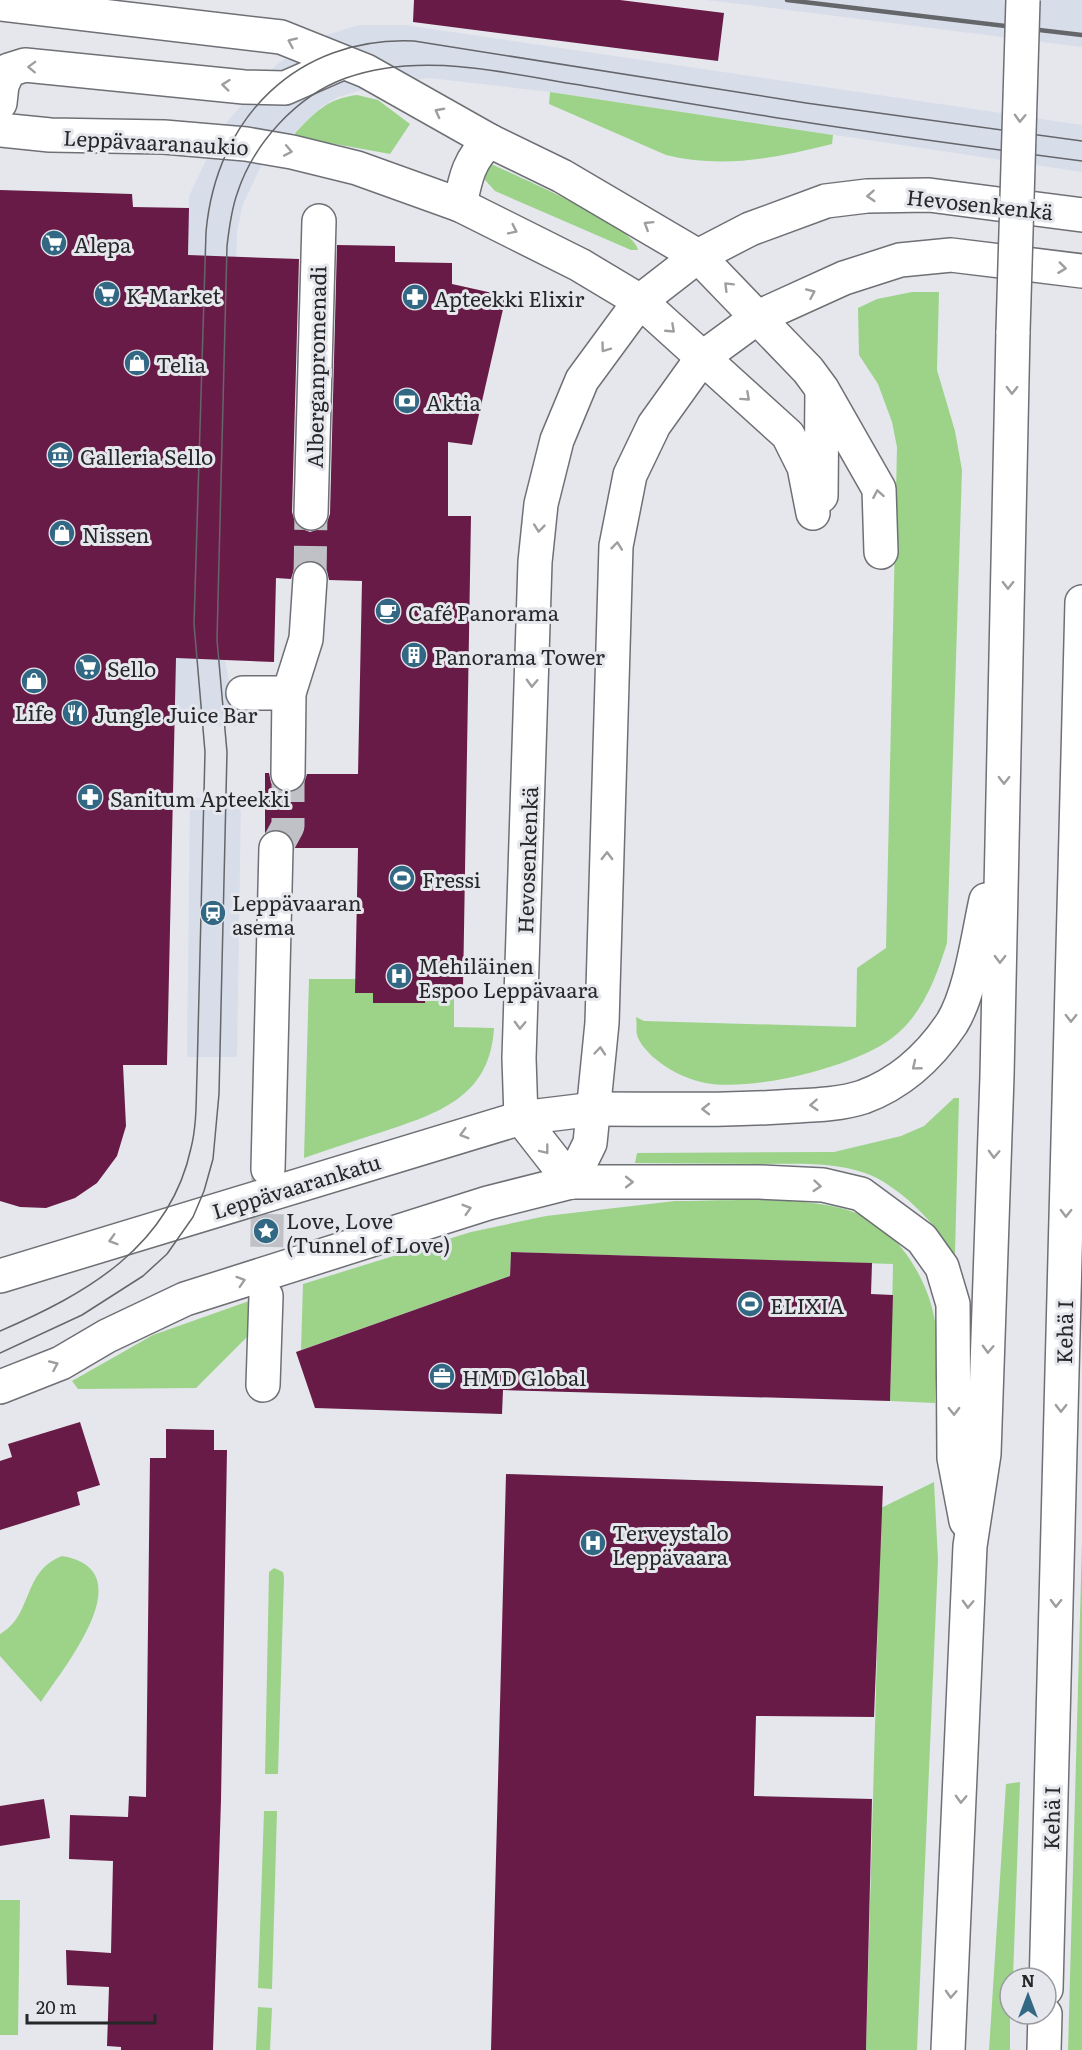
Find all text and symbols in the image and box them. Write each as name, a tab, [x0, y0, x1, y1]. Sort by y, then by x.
one-way arrow	[288, 38, 299, 50]
one-way arrow	[28, 60, 37, 73]
one-way arrow	[222, 79, 231, 92]
one-way arrow	[435, 108, 445, 119]
one-way arrow	[1013, 113, 1026, 122]
street label: Leppävaaranaukio	[62, 121, 250, 161]
one-way arrow	[283, 144, 293, 157]
street label: Hevosenkenkä	[905, 180, 1056, 226]
one-way arrow	[866, 189, 875, 202]
one-way arrow	[644, 221, 654, 233]
one-way arrow	[507, 223, 518, 235]
supermarket icon: Alepa	[39, 228, 69, 258]
place label: Alepa	[74, 228, 132, 259]
one-way arrow	[1058, 262, 1067, 274]
street label: Alberganpromenadi	[298, 265, 332, 469]
supermarket icon: K-Market	[92, 279, 122, 309]
place label: K-Market	[126, 279, 221, 310]
pharmacy icon: Apteekki Elixir	[400, 282, 430, 312]
place label: Apteekki Elixir	[434, 282, 584, 313]
one-way arrow	[724, 283, 735, 294]
one-way arrow	[805, 288, 816, 300]
one-way arrow	[664, 322, 675, 333]
one-way arrow	[602, 341, 613, 352]
shop icon: Telia	[122, 348, 152, 378]
place label: Telia	[156, 348, 207, 379]
one-way arrow	[1006, 385, 1018, 394]
bank icon: Aktia	[392, 386, 422, 416]
place label: Aktia	[426, 386, 482, 417]
one-way arrow	[739, 390, 749, 401]
museum icon: Galleria Sello	[45, 440, 75, 470]
place label: Galleria Sello	[80, 440, 213, 471]
one-way arrow	[872, 489, 885, 499]
shop icon: Nissen	[47, 518, 77, 548]
place label: Nissen	[82, 518, 150, 549]
one-way arrow	[533, 524, 546, 533]
one-way arrow	[610, 542, 623, 551]
one-way arrow	[1002, 580, 1014, 589]
cafe icon: Café Panorama	[373, 596, 403, 626]
place label: Café Panorama	[408, 596, 560, 627]
building icon: Panorama Tower	[399, 640, 429, 670]
place label: Panorama Tower	[434, 640, 605, 671]
supermarket icon: Sello	[73, 652, 103, 682]
place label: Sello	[107, 652, 156, 683]
shop icon: Life	[19, 666, 49, 696]
one-way arrow	[525, 679, 538, 688]
place label: Life	[14, 696, 54, 727]
restaurant icon: Jungle Juice Bar	[60, 698, 90, 728]
place label: Jungle Juice Bar	[94, 698, 258, 729]
one-way arrow	[997, 775, 1010, 784]
pharmacy icon: Sanitum Apteekki	[75, 782, 105, 812]
place label: Sanitum Apteekki	[110, 782, 290, 813]
street label: Hevosenkenkä	[508, 785, 544, 934]
one-way arrow	[601, 852, 613, 861]
sports icon: Fressi	[387, 863, 417, 893]
place label: Fressi	[422, 863, 481, 894]
place label: Leppävaaran asema	[232, 886, 362, 941]
station icon: Leppävaaran asema	[198, 898, 228, 928]
place label: Mehiläinen Espoo Leppävaara	[418, 949, 599, 1004]
one-way arrow	[993, 954, 1006, 963]
hospital icon: Mehiläinen Espoo Leppävaara	[384, 961, 414, 991]
one-way arrow	[1065, 1013, 1077, 1022]
one-way arrow	[514, 1021, 526, 1030]
one-way arrow	[593, 1047, 606, 1056]
one-way arrow	[911, 1059, 922, 1070]
one-way arrow	[809, 1098, 818, 1111]
one-way arrow	[702, 1103, 711, 1115]
one-way arrow	[459, 1127, 470, 1139]
one-way arrow	[538, 1143, 549, 1154]
street label: Leppävaarankatu	[208, 1145, 384, 1225]
one-way arrow	[988, 1149, 1001, 1158]
one-way arrow	[625, 1175, 634, 1188]
one-way arrow	[813, 1179, 822, 1192]
place label: Love, Love (Tunnel of Love)	[286, 1204, 450, 1259]
one-way arrow	[461, 1204, 472, 1216]
one-way arrow	[1060, 1208, 1072, 1217]
place icon: Love, Love (Tunnel of Love)	[251, 1216, 281, 1246]
one-way arrow	[108, 1233, 118, 1246]
one-way arrow	[235, 1275, 246, 1288]
sports icon: ELIXIA	[735, 1289, 765, 1319]
place label: ELIXIA	[770, 1289, 845, 1320]
street label: Kehä I	[1047, 1300, 1079, 1364]
one-way arrow	[981, 1344, 994, 1353]
one-way arrow	[48, 1360, 59, 1372]
office icon: HMD Global	[427, 1361, 457, 1391]
place label: HMD Global	[462, 1361, 586, 1392]
one-way arrow	[1055, 1403, 1067, 1412]
one-way arrow	[947, 1406, 960, 1415]
place label: Terveystalo Leppävaara	[612, 1516, 729, 1571]
hospital icon: Terveystalo Leppävaara	[578, 1528, 608, 1558]
one-way arrow	[1050, 1598, 1062, 1607]
one-way arrow	[962, 1600, 975, 1609]
street label: Kehä I	[1034, 1786, 1066, 1850]
one-way arrow	[954, 1795, 967, 1804]
north arrow	[998, 1966, 1058, 2026]
text: N	[1021, 1968, 1035, 1992]
scale bar	[27, 1987, 154, 2025]
one-way arrow	[945, 1990, 958, 1999]
text: 20 m	[36, 1993, 77, 2020]

